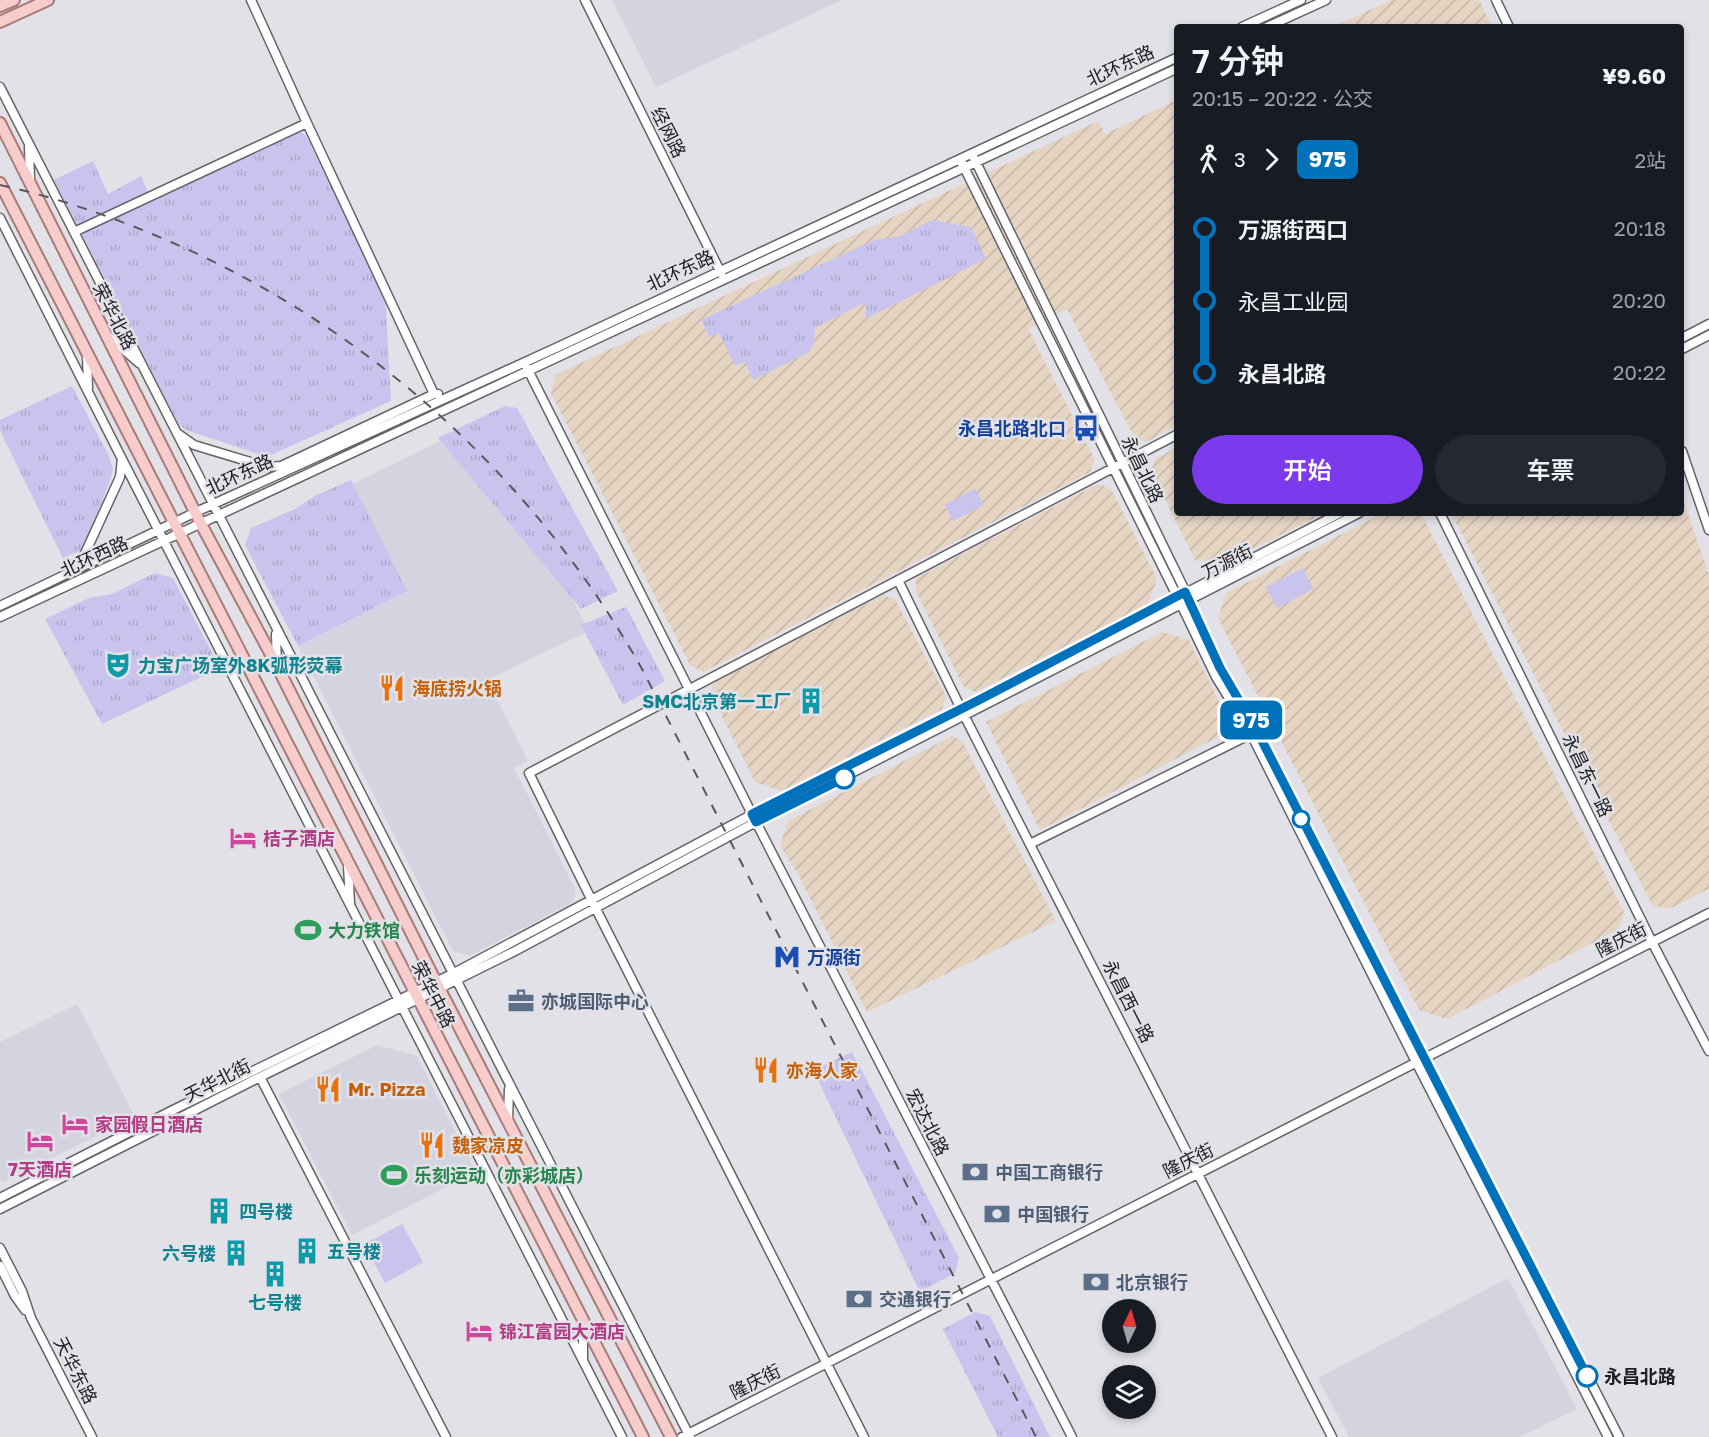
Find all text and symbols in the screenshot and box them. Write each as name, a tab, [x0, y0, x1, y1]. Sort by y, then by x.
street label: 北环东路	[1083, 40, 1157, 90]
text: 7 分钟	[1192, 41, 1284, 80]
text: ¥9.60	[1602, 62, 1666, 89]
text: 20:15 – 20:22 · 公交	[1192, 86, 1373, 110]
street label: 经网路	[647, 103, 691, 161]
icon: walk	[1192, 143, 1225, 176]
icon: forward	[1255, 143, 1288, 176]
text: 975	[1309, 146, 1346, 172]
text: 3	[1234, 147, 1246, 171]
text: 2站	[1634, 148, 1666, 172]
text: 万源街西口	[1238, 216, 1348, 243]
text: 20:18	[1614, 216, 1666, 240]
street label: 北环东路	[643, 245, 717, 295]
street label: 荣华北路	[89, 279, 141, 353]
text: 永昌工业园	[1238, 288, 1348, 315]
text: 20:20	[1612, 288, 1666, 312]
text: 永昌北路	[1238, 360, 1326, 387]
text: 20:22	[1613, 360, 1666, 384]
bus stop icon: 永昌北路北口	[1071, 413, 1101, 443]
place label: 永昌北路北口	[958, 417, 1066, 439]
street label: 永昌北路	[1117, 432, 1169, 506]
button: 开始	[1192, 435, 1423, 504]
button: 车票	[1435, 435, 1666, 504]
street label: 北环东路	[202, 449, 276, 499]
street label: 北环西路	[57, 531, 131, 581]
street label: 万源街	[1198, 539, 1256, 583]
theatre icon: 力宝广场室外8K弧形荧幕	[103, 650, 133, 680]
place label: 力宝广场室外8K弧形荧幕	[138, 654, 343, 676]
restaurant icon: 海底捞火锅	[377, 673, 407, 703]
place label: 海底捞火锅	[412, 677, 502, 699]
building icon: SMC北京第一工厂	[796, 686, 826, 716]
place label: SMC北京第一工厂	[642, 690, 791, 712]
line badge: 975	[1216, 700, 1286, 740]
text: 975	[1232, 707, 1270, 733]
street label: 永昌东一路	[1558, 730, 1618, 820]
unlabelled marker	[833, 767, 855, 789]
unlabelled marker	[1292, 810, 1310, 828]
hotel icon: 桔子酒店	[228, 823, 258, 853]
place label: 桔子酒店	[263, 827, 335, 849]
sports icon: 大力铁馆	[293, 915, 323, 945]
street label: 隆庆街	[1592, 917, 1650, 961]
place label: 大力铁馆	[328, 919, 400, 941]
metro station icon: 万源街	[772, 942, 802, 972]
place label: 万源街	[807, 946, 861, 968]
street label: 永昌西一路	[1099, 956, 1159, 1046]
street label: 荣华中路	[408, 957, 460, 1031]
office icon: 亦城国际中心	[506, 986, 536, 1016]
place label: 亦城国际中心	[541, 990, 649, 1012]
street label: 天华北街	[180, 1054, 254, 1106]
restaurant icon: 亦海人家	[751, 1055, 781, 1085]
place label: 亦海人家	[786, 1059, 858, 1081]
restaurant icon: Mr. Pizza	[313, 1074, 343, 1104]
place label: Mr. Pizza	[348, 1078, 425, 1100]
street label: 宏达北路	[902, 1085, 954, 1159]
hotel icon: 家园假日酒店	[60, 1109, 90, 1139]
place label: 家园假日酒店	[95, 1113, 203, 1135]
hotel icon: 7天酒店	[25, 1126, 55, 1156]
restaurant icon: 魏家凉皮	[417, 1130, 447, 1160]
place label: 魏家凉皮	[452, 1134, 524, 1156]
street label: 隆庆街	[1159, 1138, 1217, 1182]
bank icon: 中国工商银行	[960, 1157, 990, 1187]
place label: 7天酒店	[8, 1158, 72, 1180]
sports icon: 乐刻运动（亦彩城店）	[379, 1160, 409, 1190]
place label: 中国工商银行	[995, 1161, 1103, 1183]
place label: 乐刻运动（亦彩城店）	[414, 1164, 594, 1186]
building icon: 四号楼	[204, 1196, 234, 1226]
bank icon: 中国银行	[982, 1199, 1012, 1229]
place label: 四号楼	[239, 1200, 293, 1222]
place label: 中国银行	[1017, 1203, 1089, 1225]
building icon: 五号楼	[292, 1236, 322, 1266]
building icon: 六号楼	[221, 1238, 251, 1268]
place label: 五号楼	[327, 1240, 381, 1262]
place label: 六号楼	[162, 1242, 216, 1264]
building icon: 七号楼	[260, 1259, 290, 1289]
bank icon: 北京银行	[1081, 1267, 1111, 1297]
place label: 北京银行	[1116, 1271, 1188, 1293]
bank icon: 交通银行	[844, 1284, 874, 1314]
place label: 交通银行	[879, 1288, 951, 1310]
place label: 七号楼	[248, 1291, 302, 1313]
north arrow	[1102, 1299, 1156, 1353]
map controls	[1102, 1299, 1156, 1419]
hotel icon: 锦江富园大酒店	[464, 1316, 494, 1346]
place label: 锦江富园大酒店	[499, 1320, 625, 1342]
street label: 天华东路	[50, 1333, 102, 1407]
street label: 隆庆街	[726, 1359, 784, 1403]
button: layers	[1102, 1365, 1156, 1419]
marker: 永昌北路	[1576, 1365, 1598, 1387]
place label: 永昌北路	[1604, 1365, 1676, 1387]

